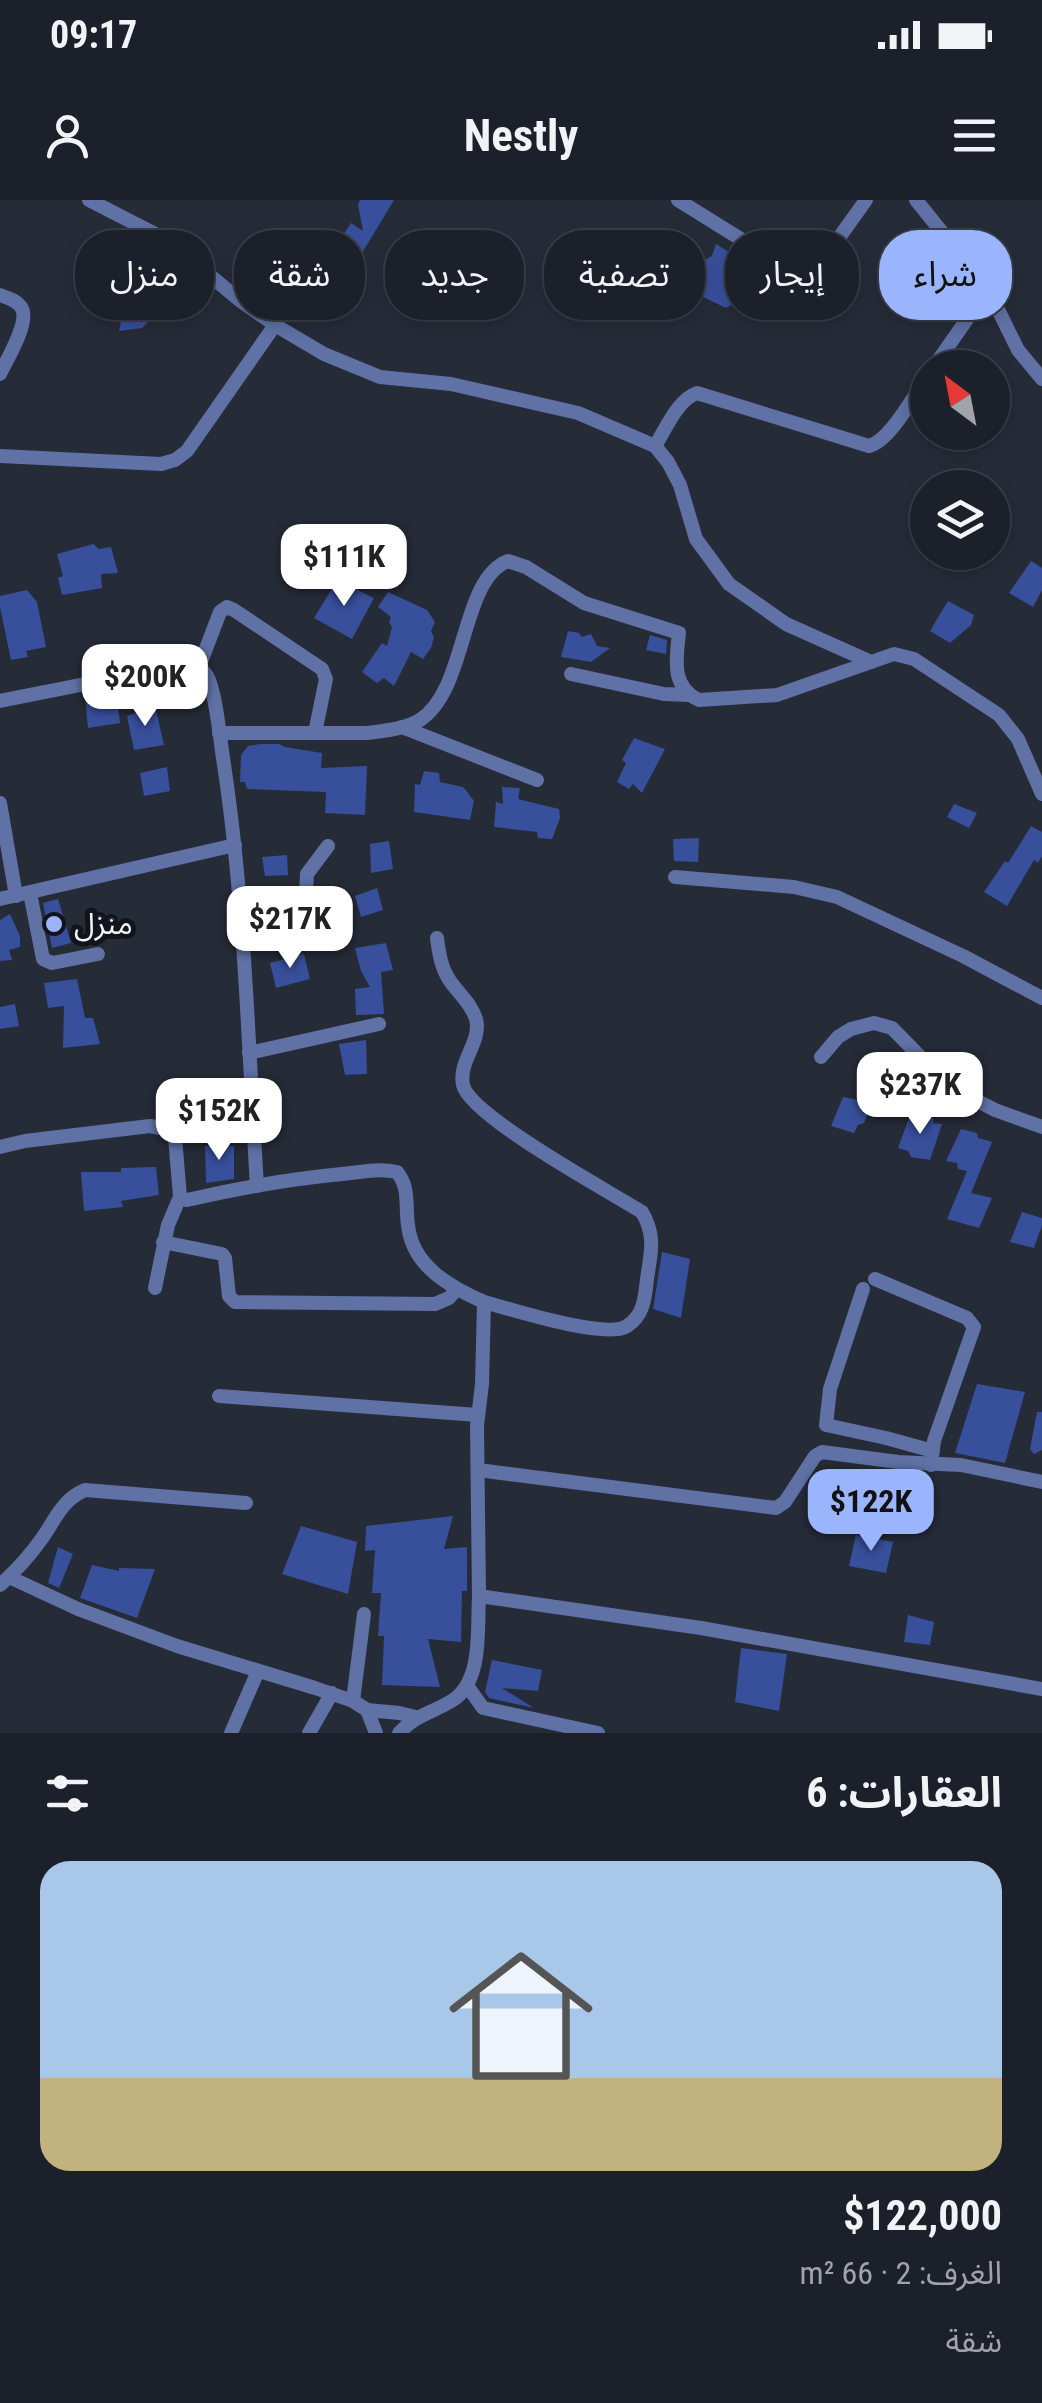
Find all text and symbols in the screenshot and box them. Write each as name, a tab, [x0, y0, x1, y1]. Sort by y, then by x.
text: 09:17	[50, 13, 137, 57]
icon: person	[40, 108, 95, 163]
icon: menu	[947, 108, 1002, 163]
text: Nestly	[464, 109, 578, 162]
chip: منزل	[75, 230, 214, 320]
chip: شقة	[234, 230, 365, 320]
chip: جديد	[385, 230, 524, 320]
chip: تصفية	[544, 230, 705, 320]
chip: إيجار	[725, 230, 859, 320]
chip: شراء	[879, 230, 1012, 320]
north arrow	[910, 350, 1010, 450]
map controls	[910, 350, 1010, 570]
button: layers	[910, 470, 1010, 570]
pin: $111K	[274, 524, 414, 609]
text: $111K	[303, 537, 385, 575]
pin: $200K	[75, 644, 215, 729]
text: $200K	[104, 657, 186, 695]
pin: $217K	[220, 886, 360, 971]
text: $217K	[249, 899, 331, 937]
place label: منزل	[74, 906, 133, 942]
marker: منزل	[43, 913, 65, 935]
pin: $237K	[850, 1052, 990, 1137]
text: $237K	[879, 1065, 961, 1103]
pin: $152K	[149, 1078, 289, 1163]
text: $152K	[178, 1091, 260, 1129]
pin: $122K	[801, 1469, 941, 1554]
text: $122K	[830, 1482, 912, 1520]
icon: filters	[40, 1766, 95, 1821]
text: العقارات: 6	[806, 1768, 1002, 1817]
icon: home	[431, 1926, 611, 2106]
text: $122,000	[843, 2191, 1002, 2240]
text: الغرف: 2 · 66 m²	[800, 2254, 1002, 2292]
text: شقة	[946, 2322, 1002, 2360]

